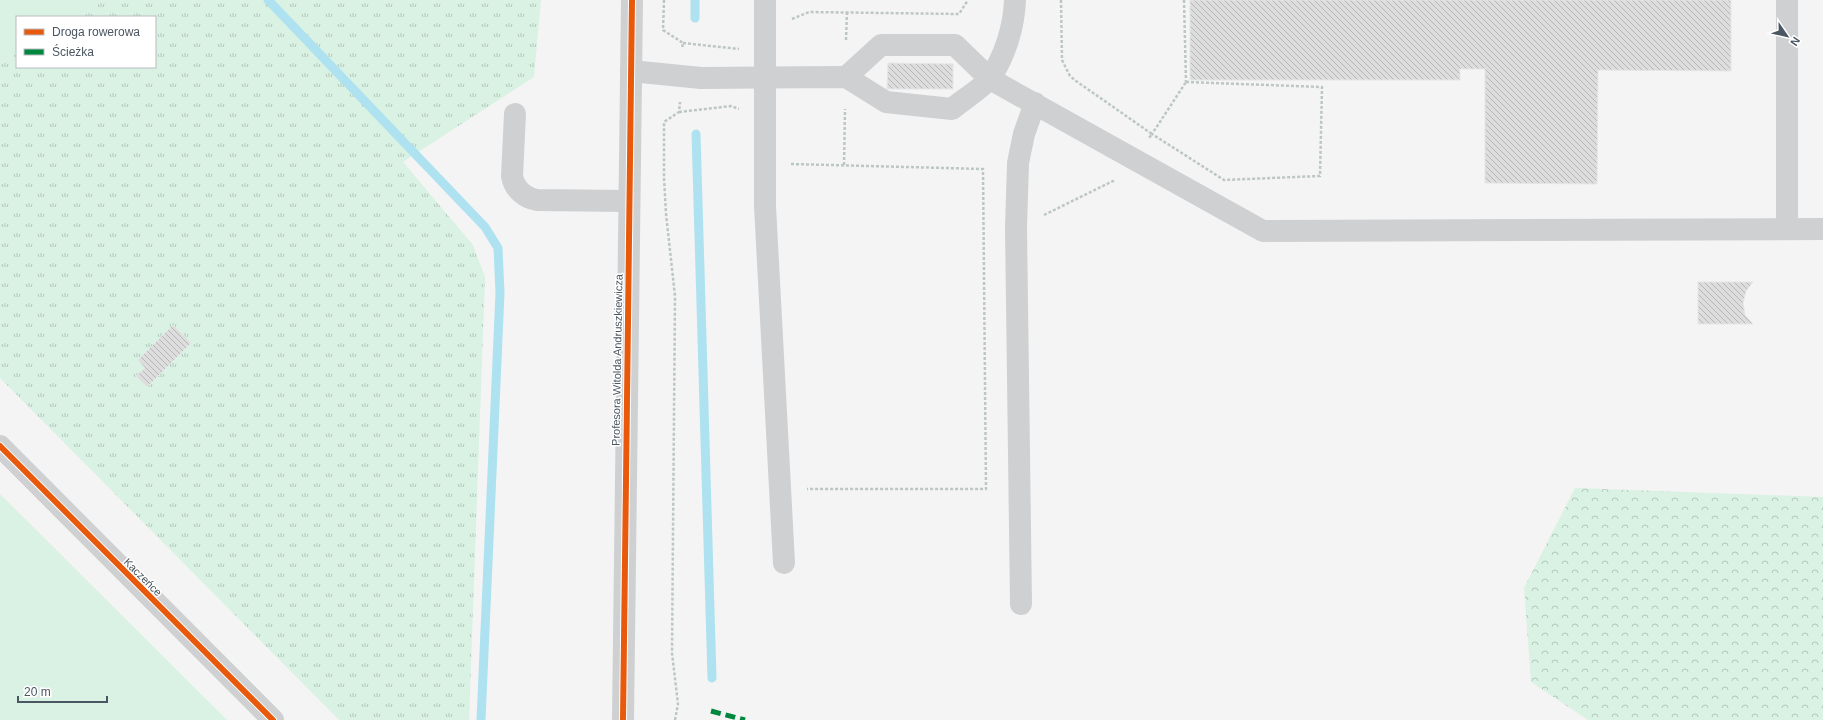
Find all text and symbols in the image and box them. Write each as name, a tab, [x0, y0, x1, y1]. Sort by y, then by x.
legend	[16, 16, 156, 68]
north arrow	[1767, 16, 1807, 56]
text: Droga rowerowa	[52, 25, 140, 39]
text: N	[1788, 35, 1802, 48]
text: Ścieżka	[52, 44, 94, 59]
street label: Profesora Witolda Andruszkiewicza	[610, 273, 625, 446]
street label: Kaczeńce	[122, 556, 164, 598]
scale bar	[18, 678, 107, 704]
text: 20 m	[24, 685, 51, 699]

